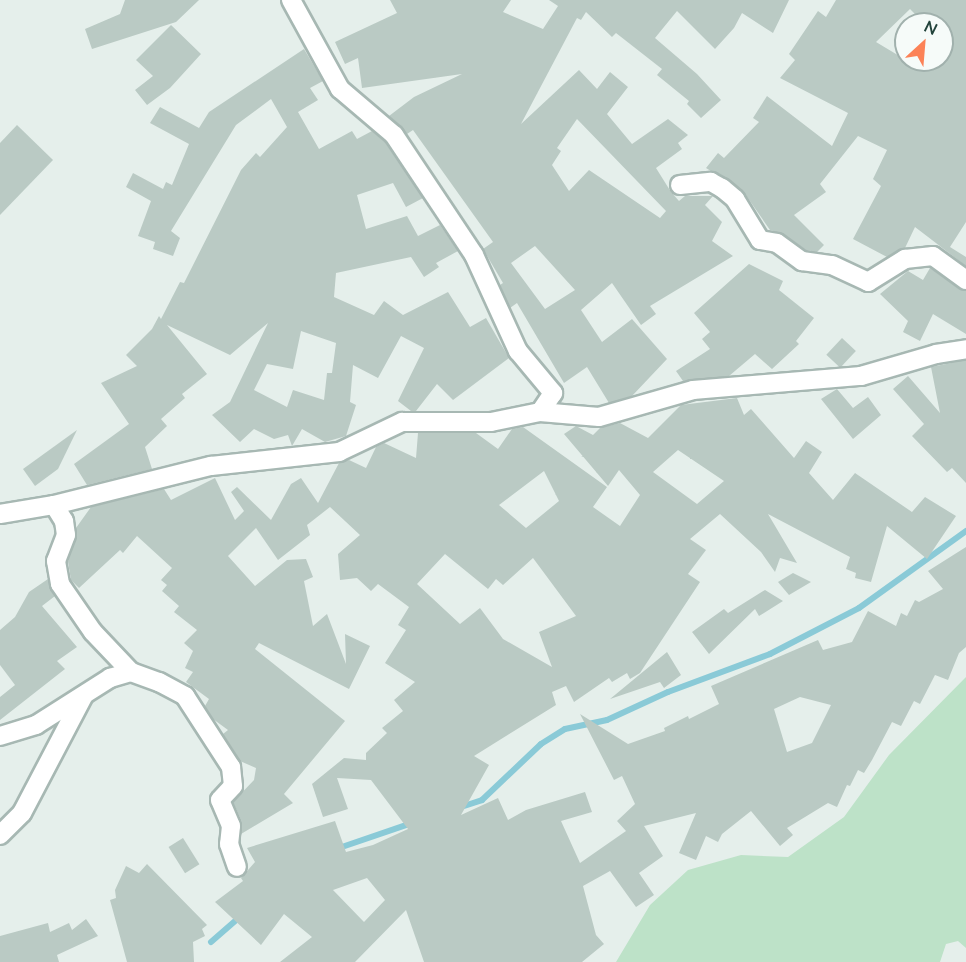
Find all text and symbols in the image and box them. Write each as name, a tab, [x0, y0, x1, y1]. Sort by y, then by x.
north arrow	[894, 12, 954, 72]
text: N	[922, 16, 941, 38]

